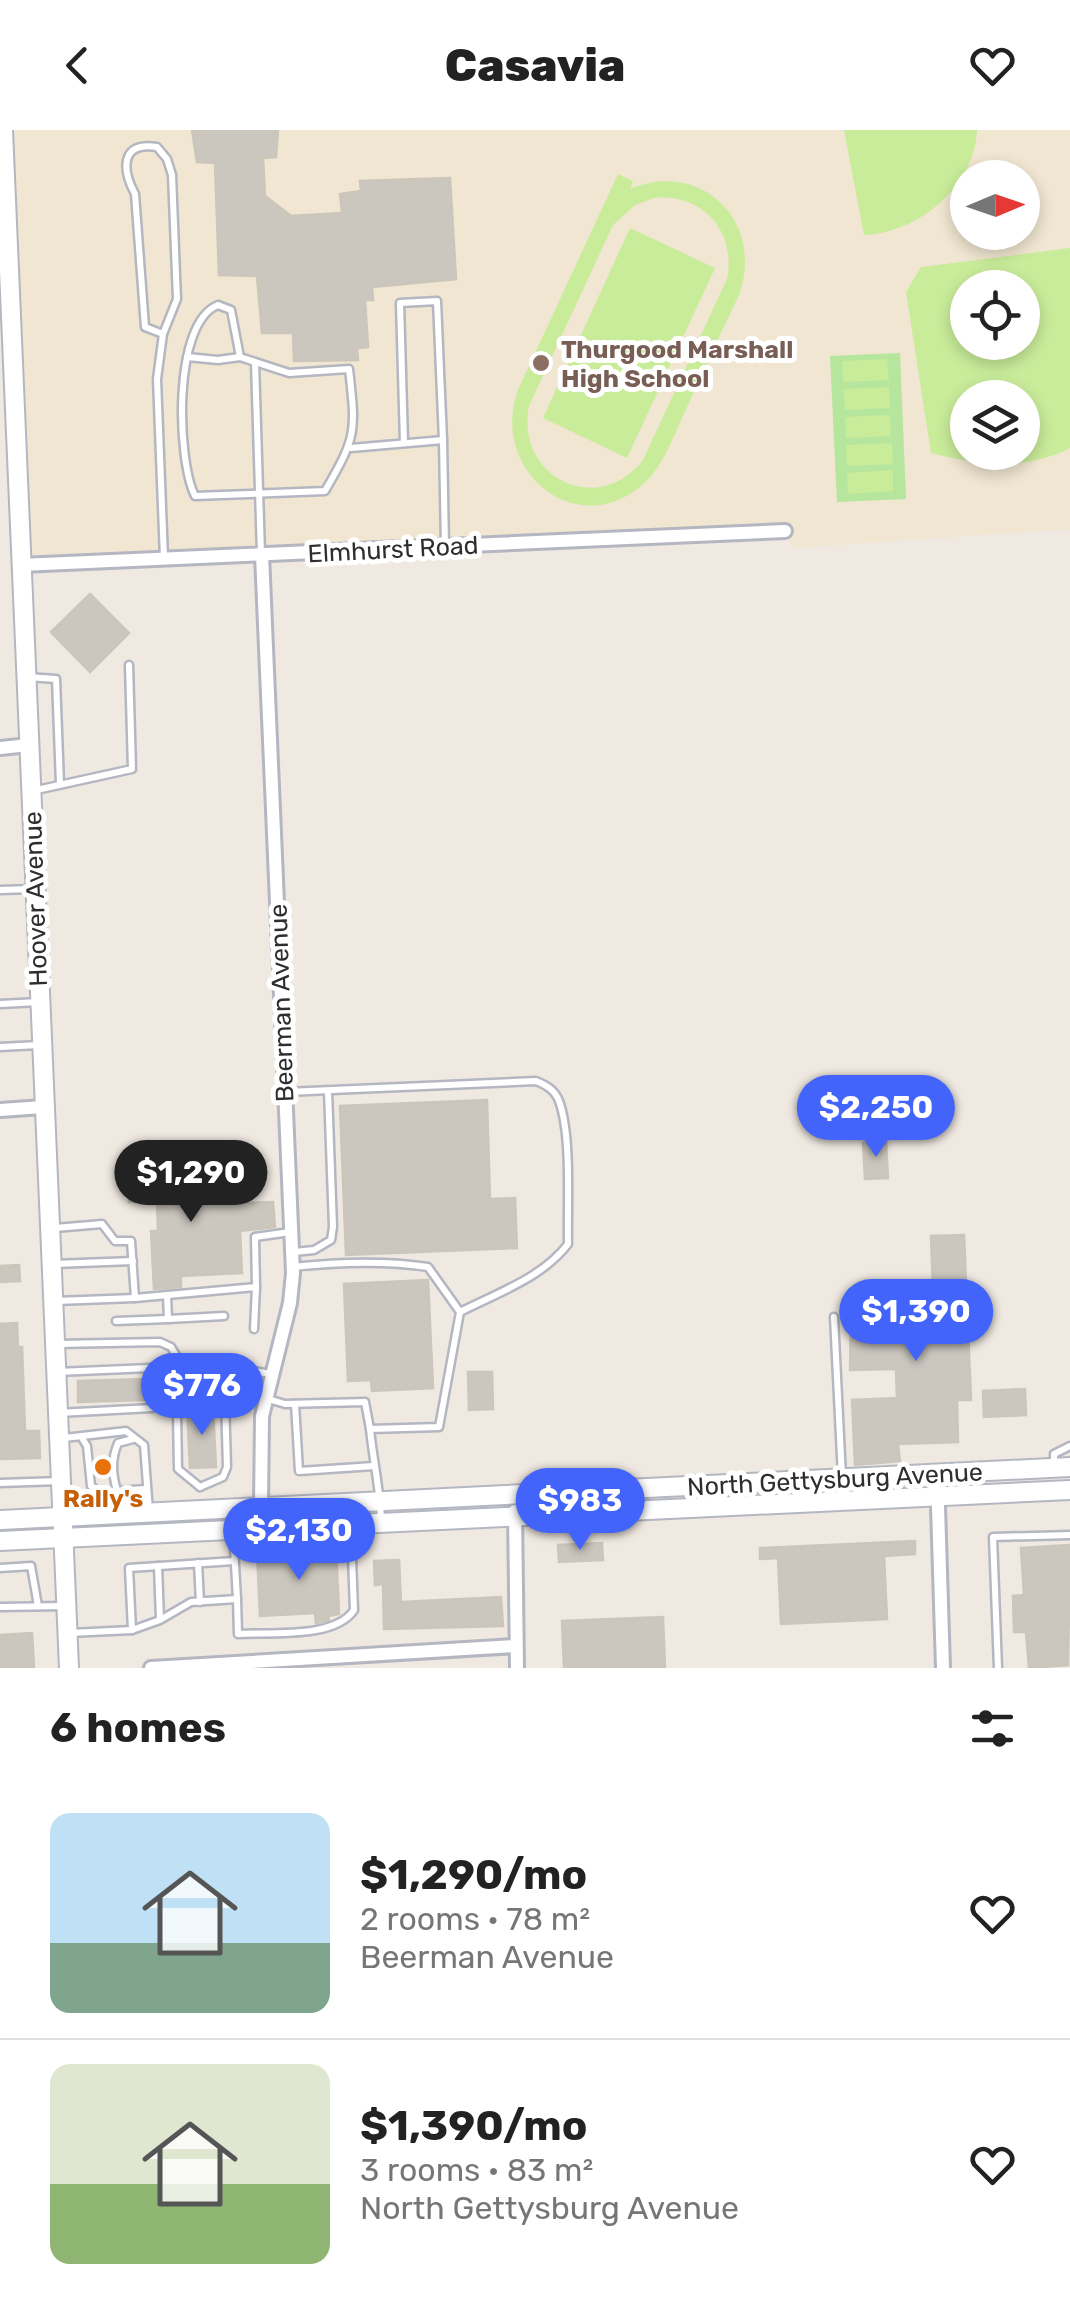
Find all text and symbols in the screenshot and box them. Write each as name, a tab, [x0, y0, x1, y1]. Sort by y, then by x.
icon: back	[50, 38, 105, 93]
icon: heart	[965, 38, 1020, 93]
text: Casavia	[445, 39, 625, 92]
north arrow	[950, 160, 1040, 250]
map controls	[950, 160, 1040, 470]
button: locate	[950, 270, 1040, 360]
place label: Thurgood Marshall High School	[561, 335, 793, 393]
marker: Thurgood Marshall High School	[530, 352, 552, 374]
button: layers	[950, 380, 1040, 470]
street label: Elmhurst Road	[307, 531, 479, 568]
street label: Hoover Avenue	[18, 811, 53, 987]
street label: Beerman Avenue	[264, 903, 299, 1103]
pin: $2,250	[795, 1075, 957, 1160]
text: $2,250	[819, 1088, 933, 1126]
pin: $1,290	[110, 1140, 272, 1225]
text: $1,290	[136, 1153, 246, 1191]
pin: $1,390	[835, 1279, 997, 1364]
text: $1,390	[861, 1292, 971, 1330]
pin: $776	[143, 1353, 261, 1438]
text: $776	[163, 1366, 241, 1404]
marker: Rally's	[92, 1456, 114, 1478]
street label: North Gettysburg Avenue	[686, 1457, 984, 1502]
pin: $983	[521, 1468, 639, 1553]
text: $983	[538, 1481, 622, 1519]
place label: Rally's	[63, 1484, 144, 1513]
pin: $2,130	[218, 1498, 380, 1583]
text: $2,130	[245, 1511, 353, 1549]
icon: filters	[965, 1701, 1020, 1756]
text: 6 homes	[50, 1703, 226, 1753]
text: $1,290/mo	[360, 1850, 587, 1900]
icon: home	[130, 1853, 250, 1973]
icon: heart	[965, 1886, 1020, 1941]
text: 2 rooms · 78 m²	[360, 1900, 590, 1938]
text: Beerman Avenue	[360, 1938, 614, 1976]
text: $1,390/mo	[360, 2101, 587, 2151]
icon: home	[130, 2104, 250, 2224]
icon: heart	[965, 2137, 1020, 2192]
text: 3 rooms · 83 m²	[360, 2151, 593, 2189]
text: North Gettysburg Avenue	[360, 2189, 739, 2227]

